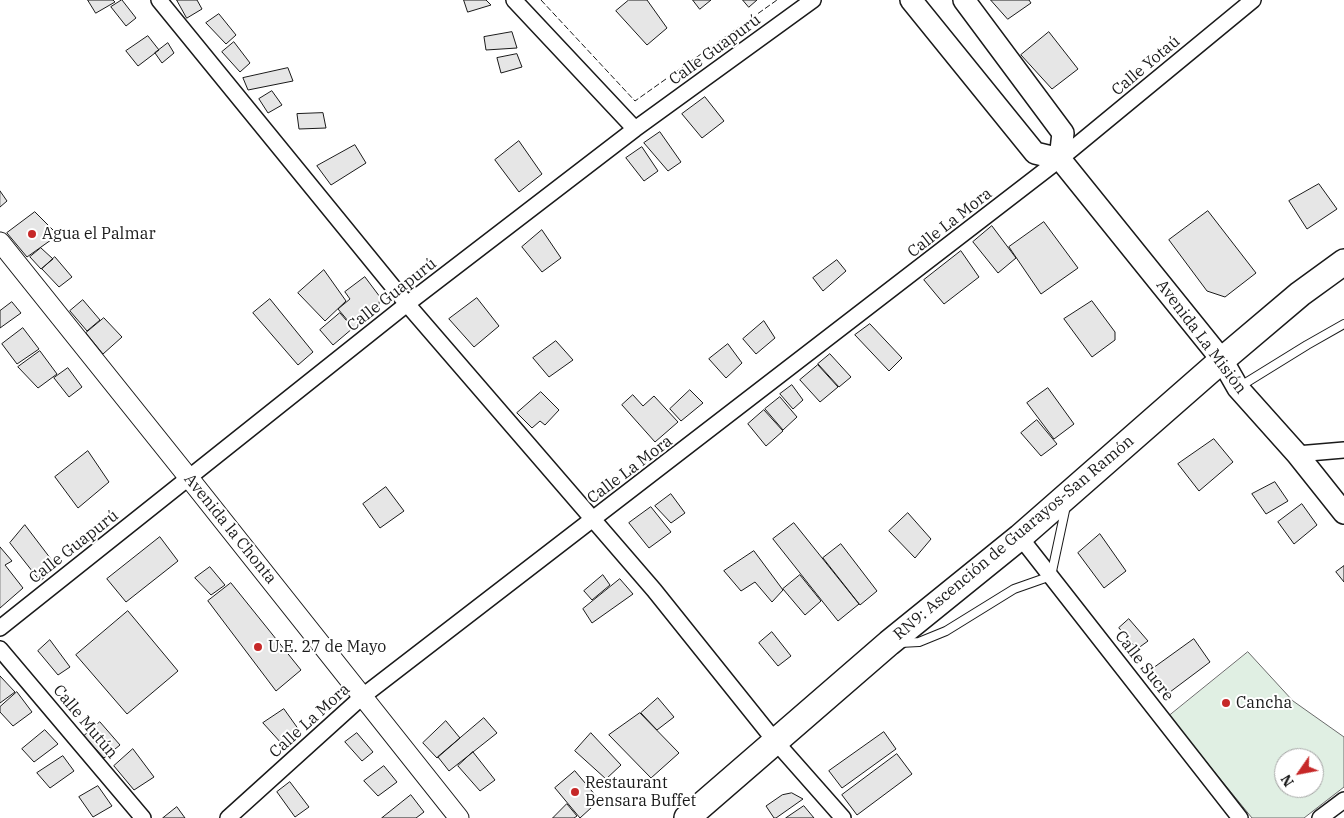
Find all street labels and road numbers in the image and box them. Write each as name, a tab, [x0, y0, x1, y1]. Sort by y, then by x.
street label: Calle Guapurú	[666, 10, 764, 90]
street label: Calle Yotaú	[1108, 32, 1184, 100]
street label: Calle La Mora	[904, 184, 996, 262]
street label: Calle Guapurú	[344, 254, 440, 336]
street label: Avenida La Misión	[1152, 276, 1250, 398]
street label: Calle La Mora	[584, 432, 676, 508]
street label: RN9: Ascención de Guarayos-San Ramón	[890, 432, 1138, 644]
street label: Avenida la Chonta	[180, 470, 280, 588]
street label: Calle Guapurú	[26, 506, 122, 588]
street label: Calle Sucre	[1111, 627, 1177, 705]
street label: Calle La Mora	[266, 680, 354, 762]
street label: Calle Mutún	[49, 681, 121, 763]

